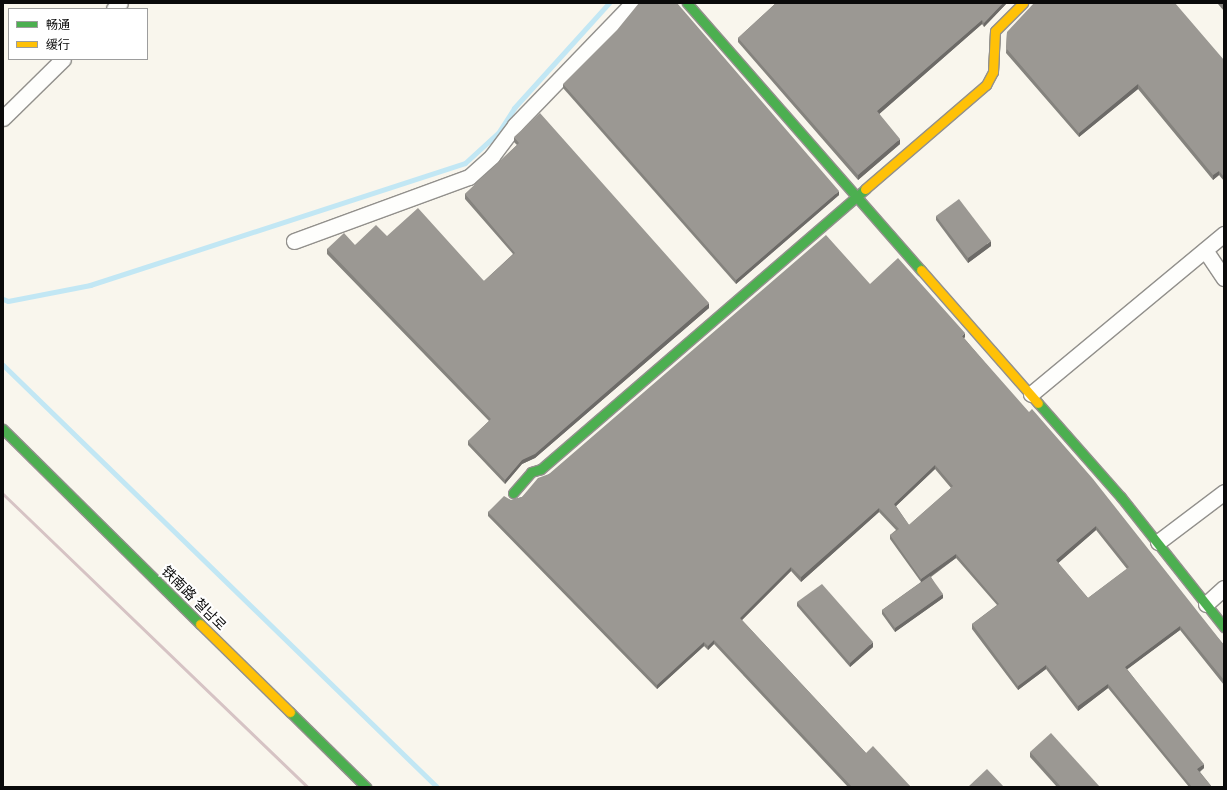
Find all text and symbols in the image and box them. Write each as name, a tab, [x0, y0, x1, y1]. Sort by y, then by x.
legend	[8, 8, 148, 60]
text: 畅通	[46, 16, 70, 33]
text: 缓行	[46, 36, 70, 53]
street label: 铁南路 철남로	[158, 562, 230, 634]

